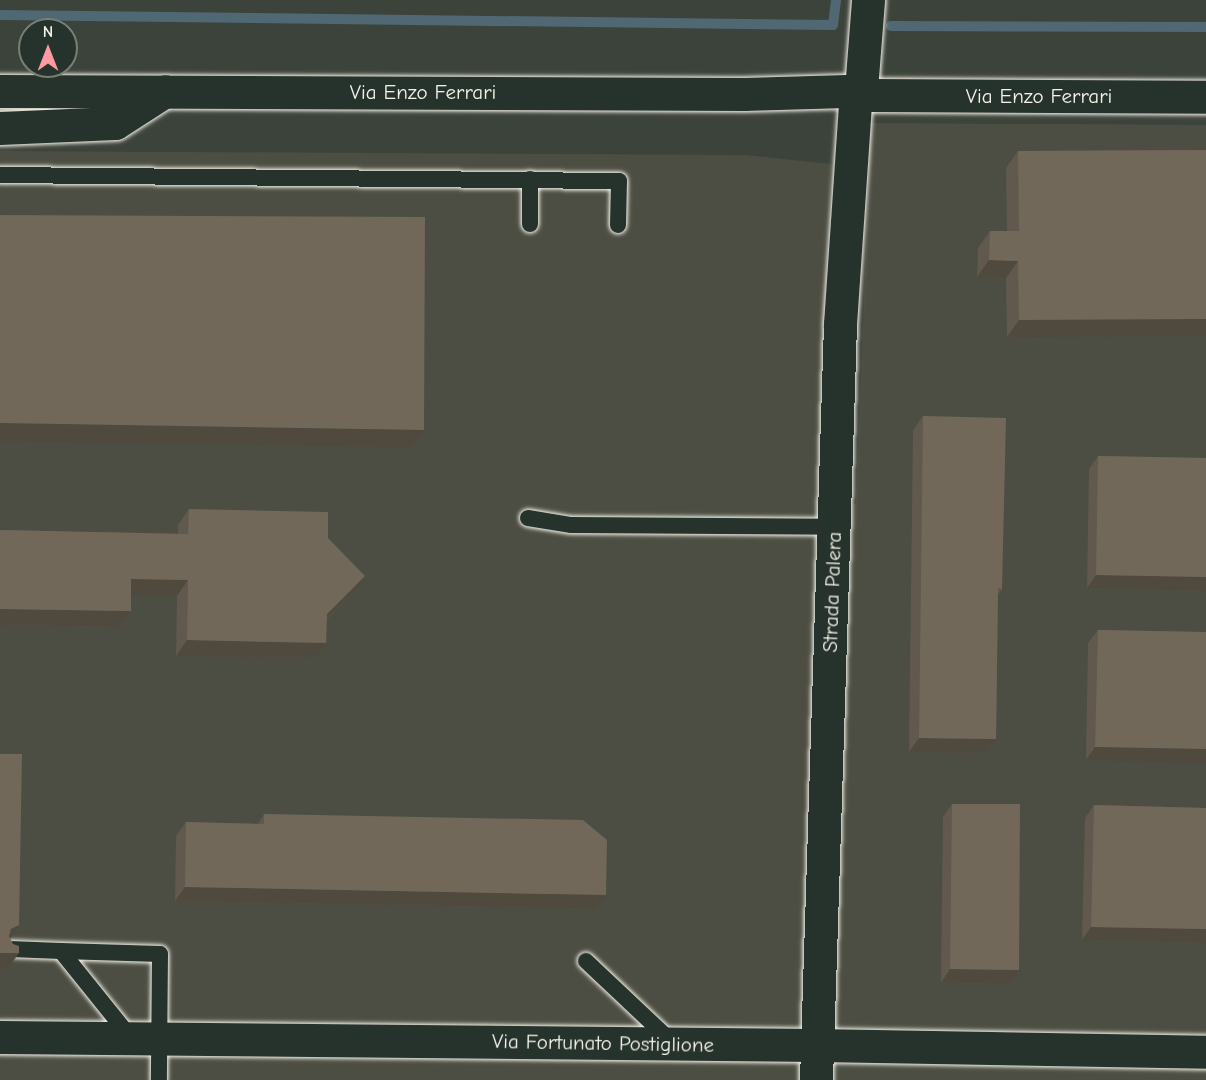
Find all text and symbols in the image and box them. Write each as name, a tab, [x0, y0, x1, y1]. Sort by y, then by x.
north arrow	[18, 18, 78, 78]
text: N	[43, 23, 53, 41]
street label: Via Enzo Ferrari	[350, 79, 496, 105]
street label: Via Enzo Ferrari	[966, 83, 1112, 109]
street label: Strada Palera	[817, 531, 847, 653]
street label: Via Fortunato Postiglione	[492, 1028, 714, 1058]

